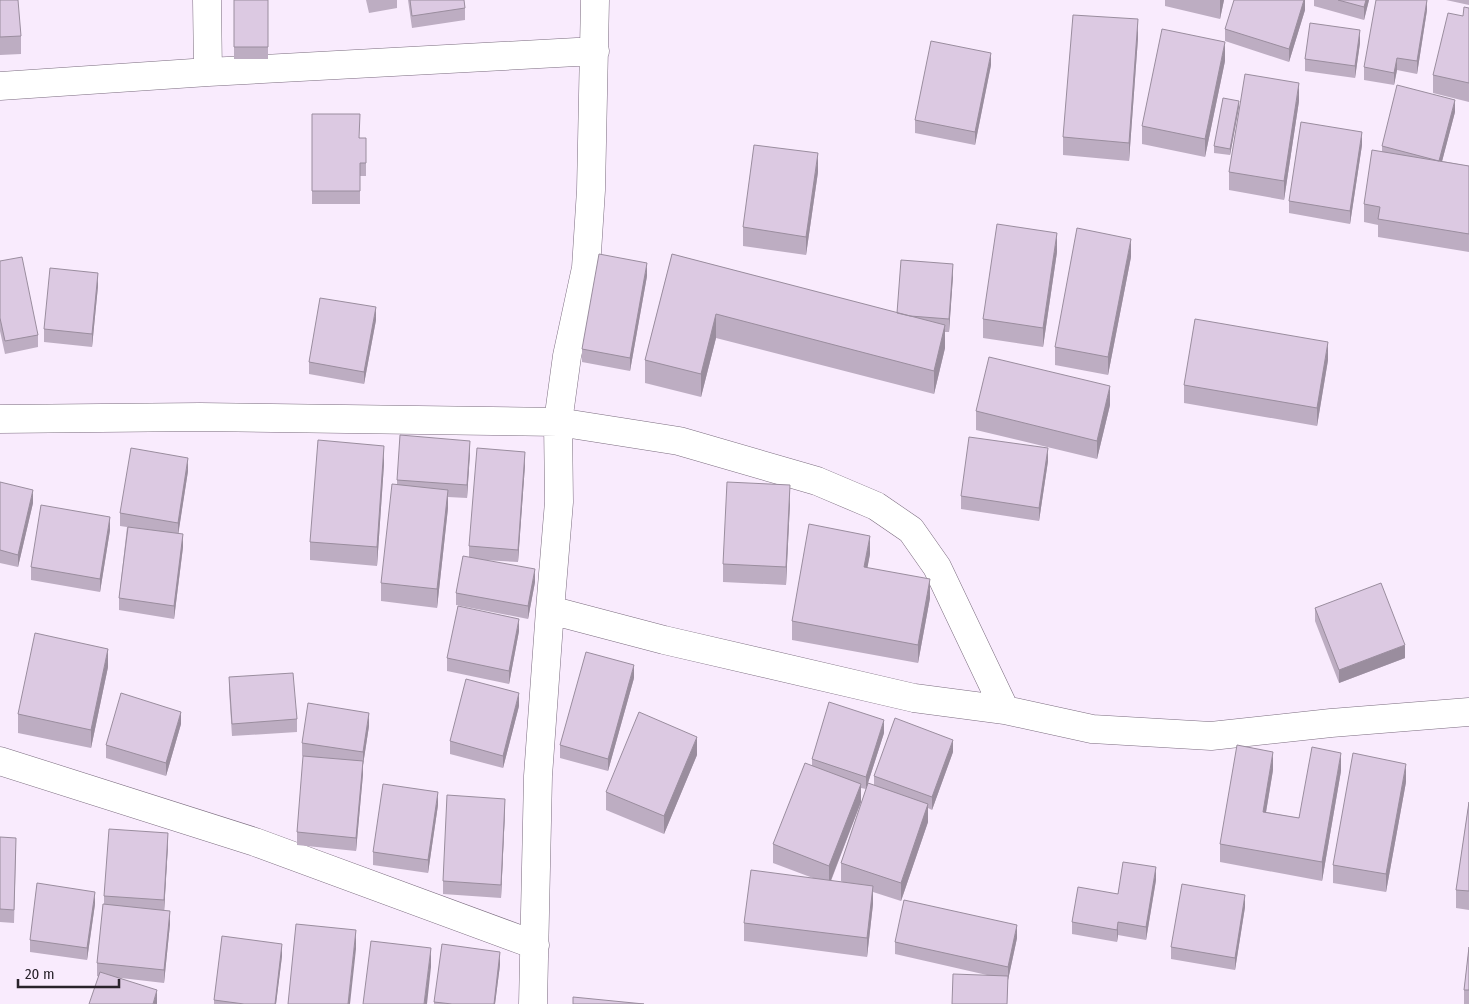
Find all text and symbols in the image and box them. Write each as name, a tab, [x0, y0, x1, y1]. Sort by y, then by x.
scale bar	[18, 956, 119, 988]
text: 20 m	[25, 965, 55, 983]

